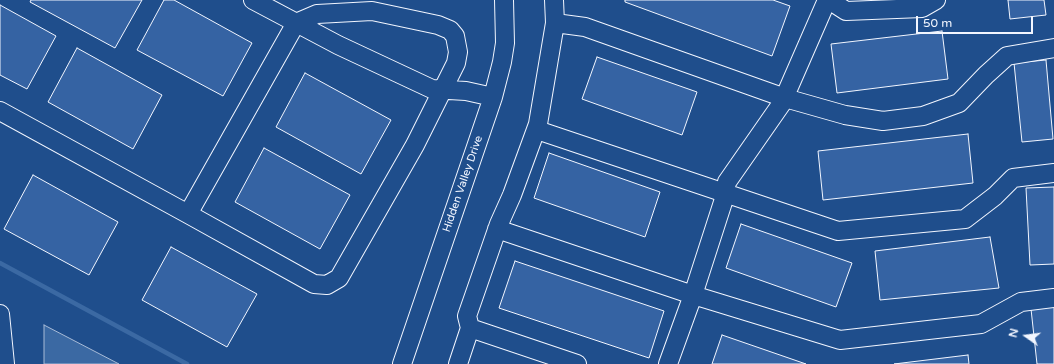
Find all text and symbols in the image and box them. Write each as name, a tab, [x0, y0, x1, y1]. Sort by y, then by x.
scale bar	[918, 8, 1035, 34]
text: 50 m	[923, 16, 952, 30]
street label: Hidden Valley Drive	[440, 134, 486, 234]
north arrow	[1006, 316, 1046, 356]
text: N	[1006, 327, 1021, 339]

